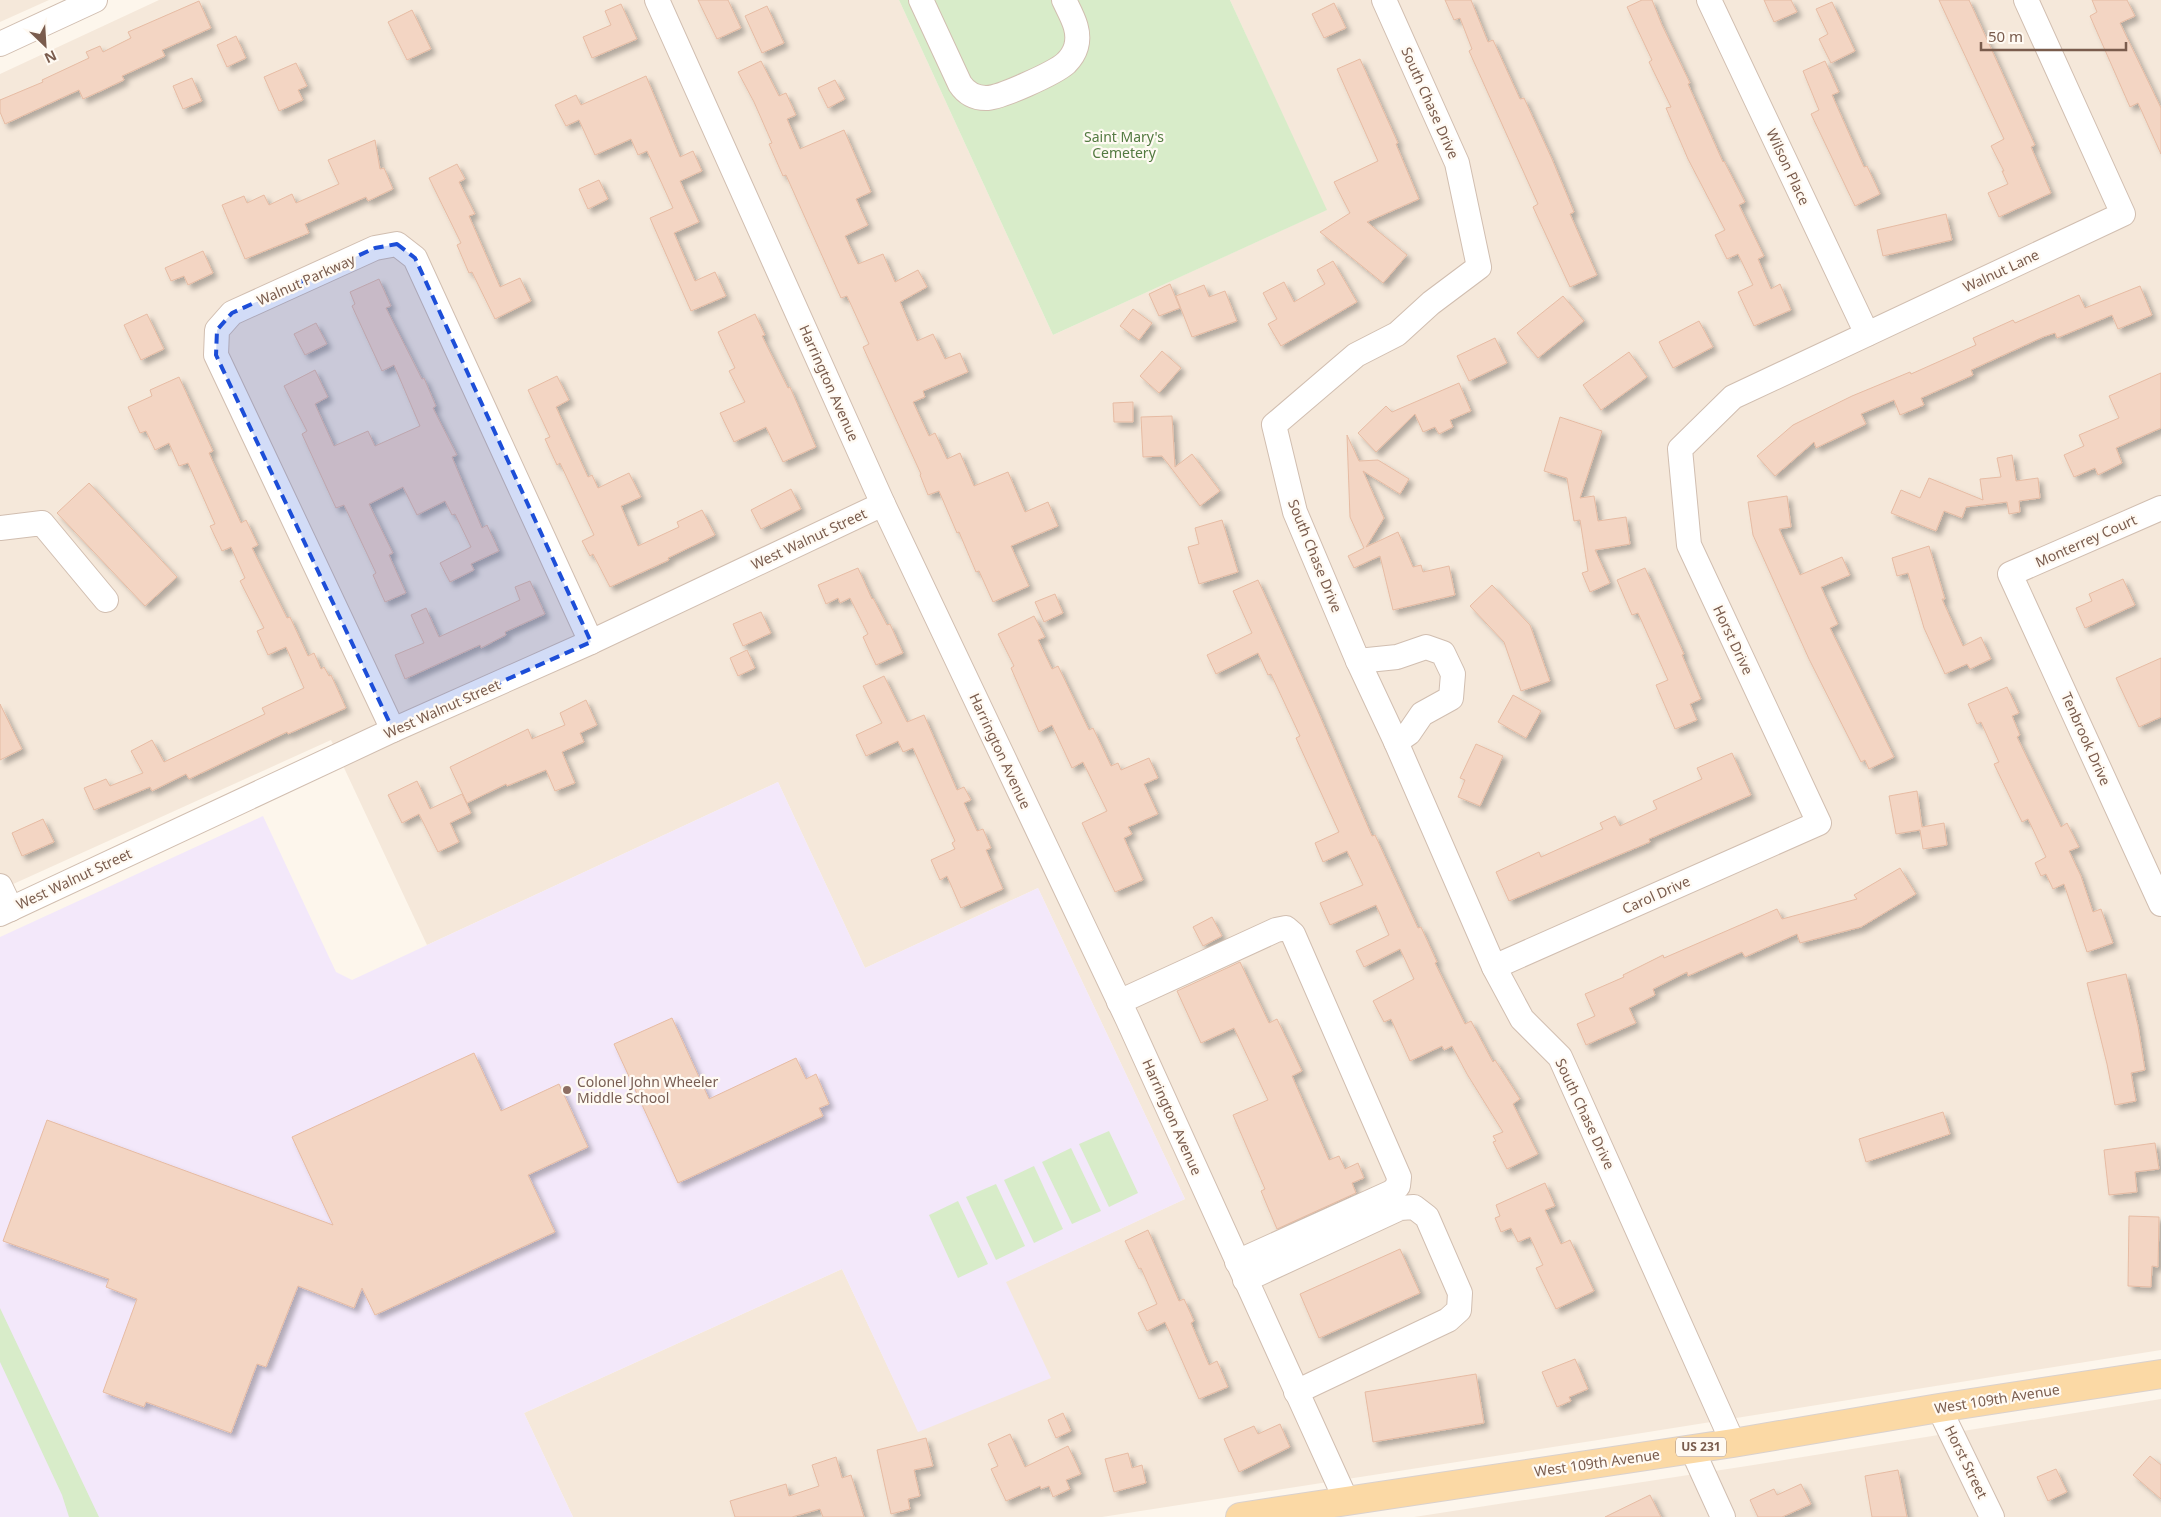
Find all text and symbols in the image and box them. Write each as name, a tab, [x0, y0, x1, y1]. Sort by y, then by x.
north arrow	[20, 20, 70, 70]
scale bar	[1981, 20, 2126, 52]
text: 50 m	[1988, 26, 2023, 46]
street label: South Chase Drive	[1397, 44, 1464, 162]
text: N	[42, 46, 60, 68]
street label: Wilson Place	[1762, 125, 1814, 208]
park label: Saint Mary's Cemetery	[1084, 127, 1164, 162]
street label: Walnut Lane	[1960, 245, 2042, 296]
street label: Walnut Parkway	[254, 249, 359, 310]
street label: Harrington Avenue	[795, 322, 864, 444]
street label: South Chase Drive	[1284, 496, 1347, 615]
street label: West Walnut Street	[748, 503, 870, 574]
street label: Monterrey Court	[2032, 510, 2140, 571]
street label: Horst Drive	[1709, 602, 1758, 678]
street label: West Walnut Street	[381, 674, 503, 743]
street label: Tenbrook Drive	[2057, 689, 2116, 788]
street label: Harrington Avenue	[965, 690, 1036, 812]
street label: West Walnut Street	[13, 843, 135, 914]
street label: Carol Drive	[1619, 871, 1693, 918]
street label: South Chase Drive	[1551, 1055, 1620, 1172]
street label: Harrington Avenue	[1138, 1056, 1207, 1178]
place label: Colonel John Wheeler Middle School	[577, 1072, 718, 1107]
marker: Colonel John Wheeler Middle School	[561, 1084, 573, 1096]
street label: West 109th Avenue	[1933, 1379, 2061, 1418]
street label: Horst Street	[1941, 1422, 1992, 1502]
road number: US 231	[1676, 1438, 1726, 1456]
street label: West 109th Avenue	[1533, 1444, 1661, 1481]

